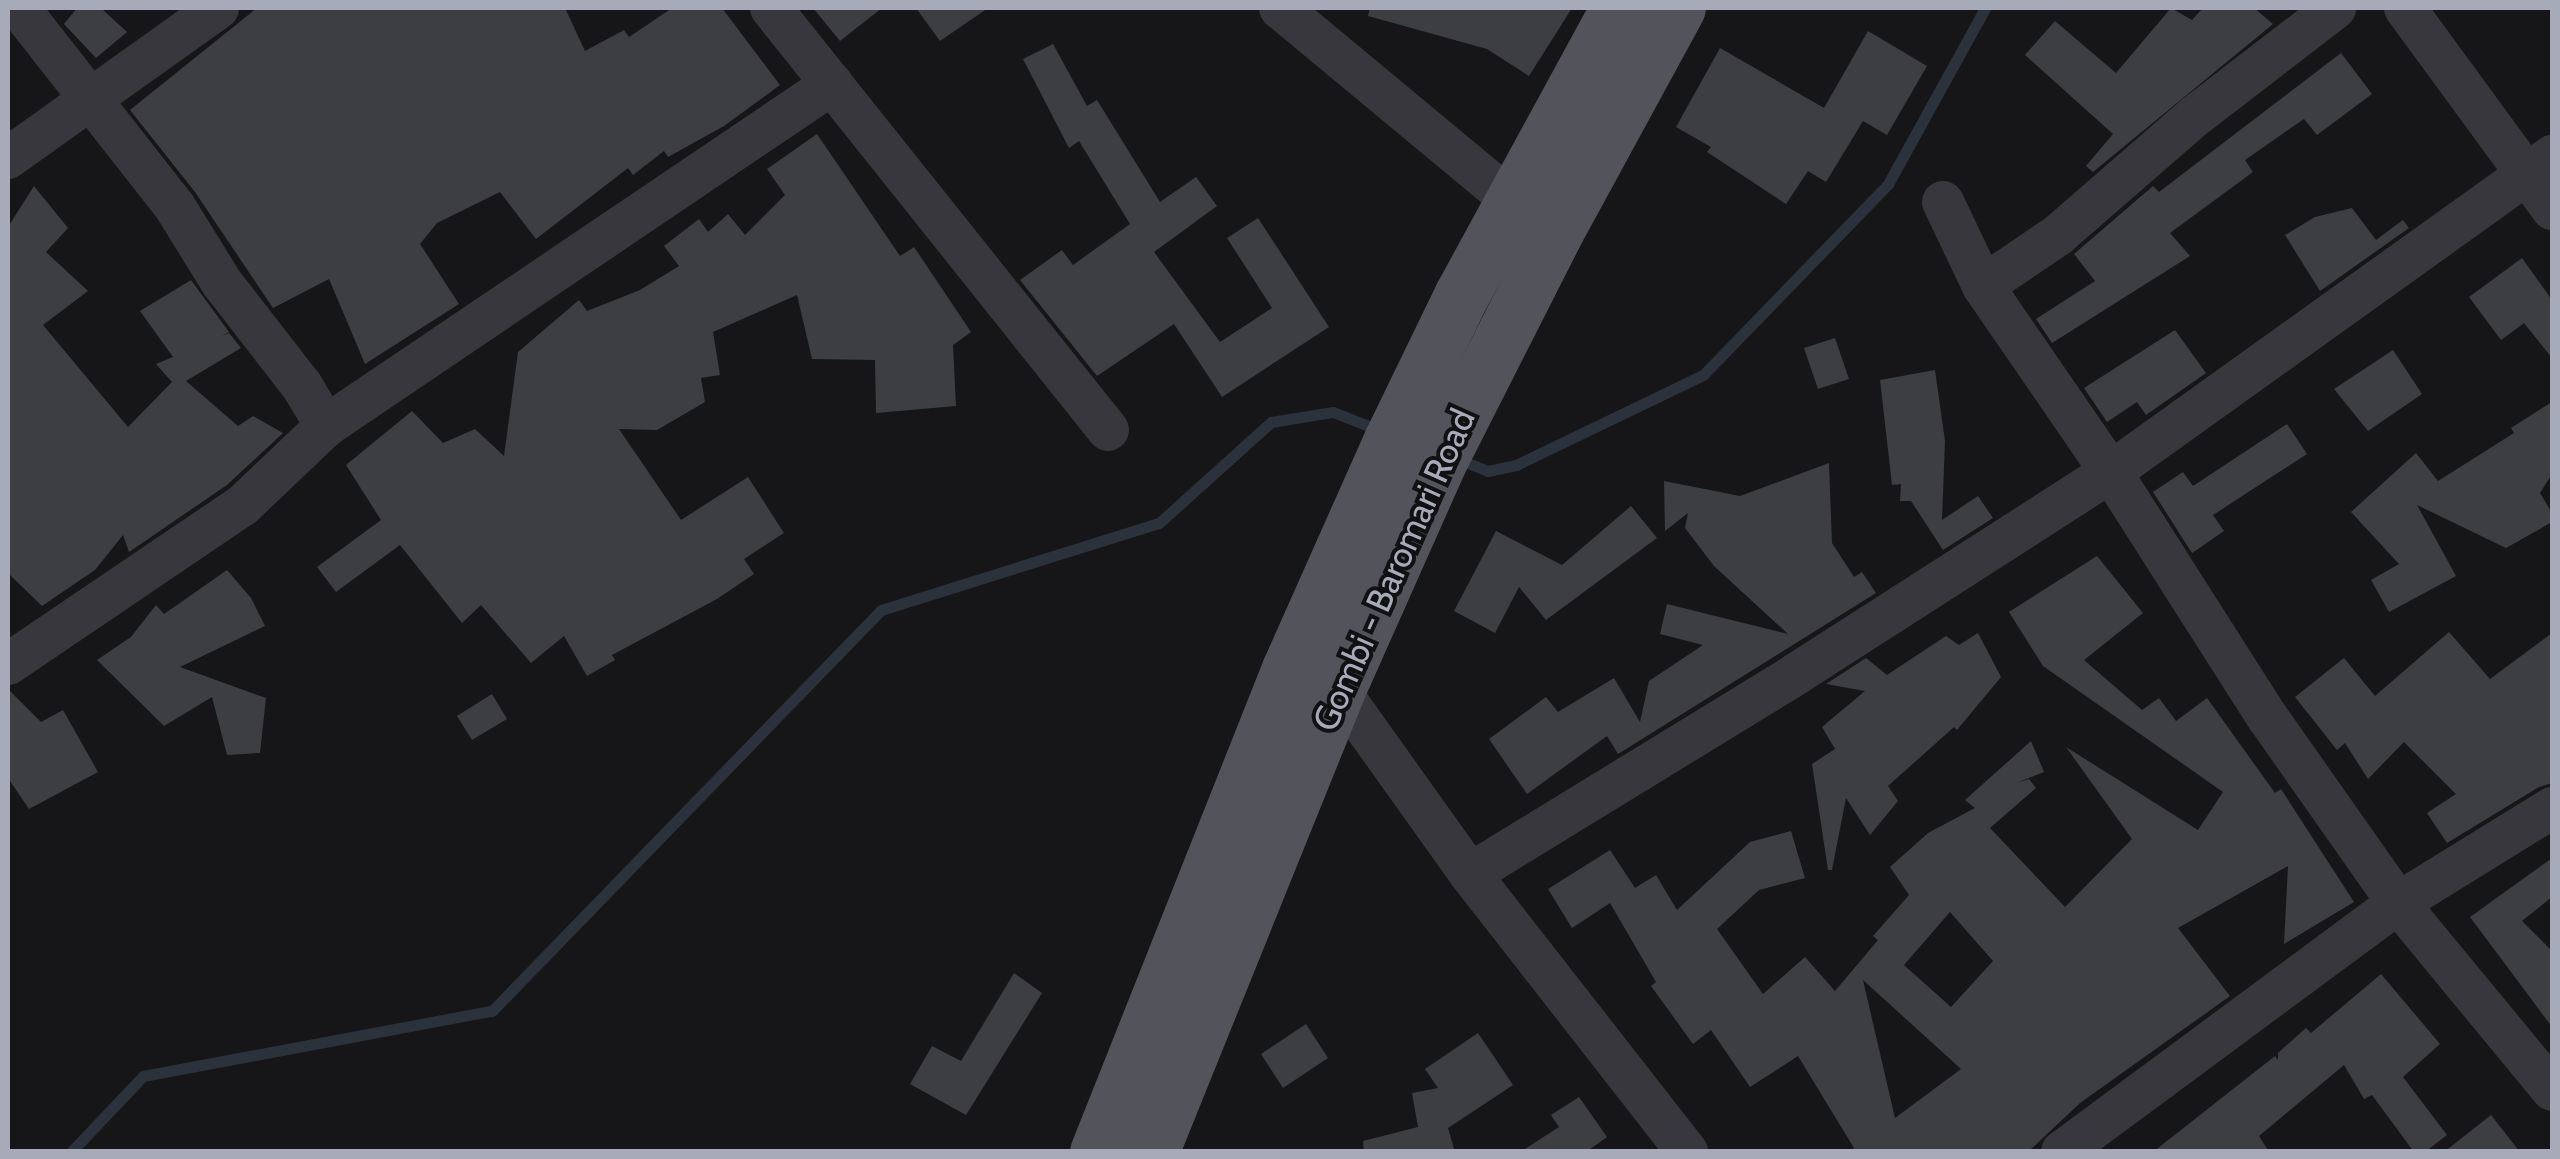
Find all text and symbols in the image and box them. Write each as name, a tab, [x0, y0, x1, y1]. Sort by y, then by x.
street label: Gombi - Baromari Road	[1304, 402, 1484, 738]

